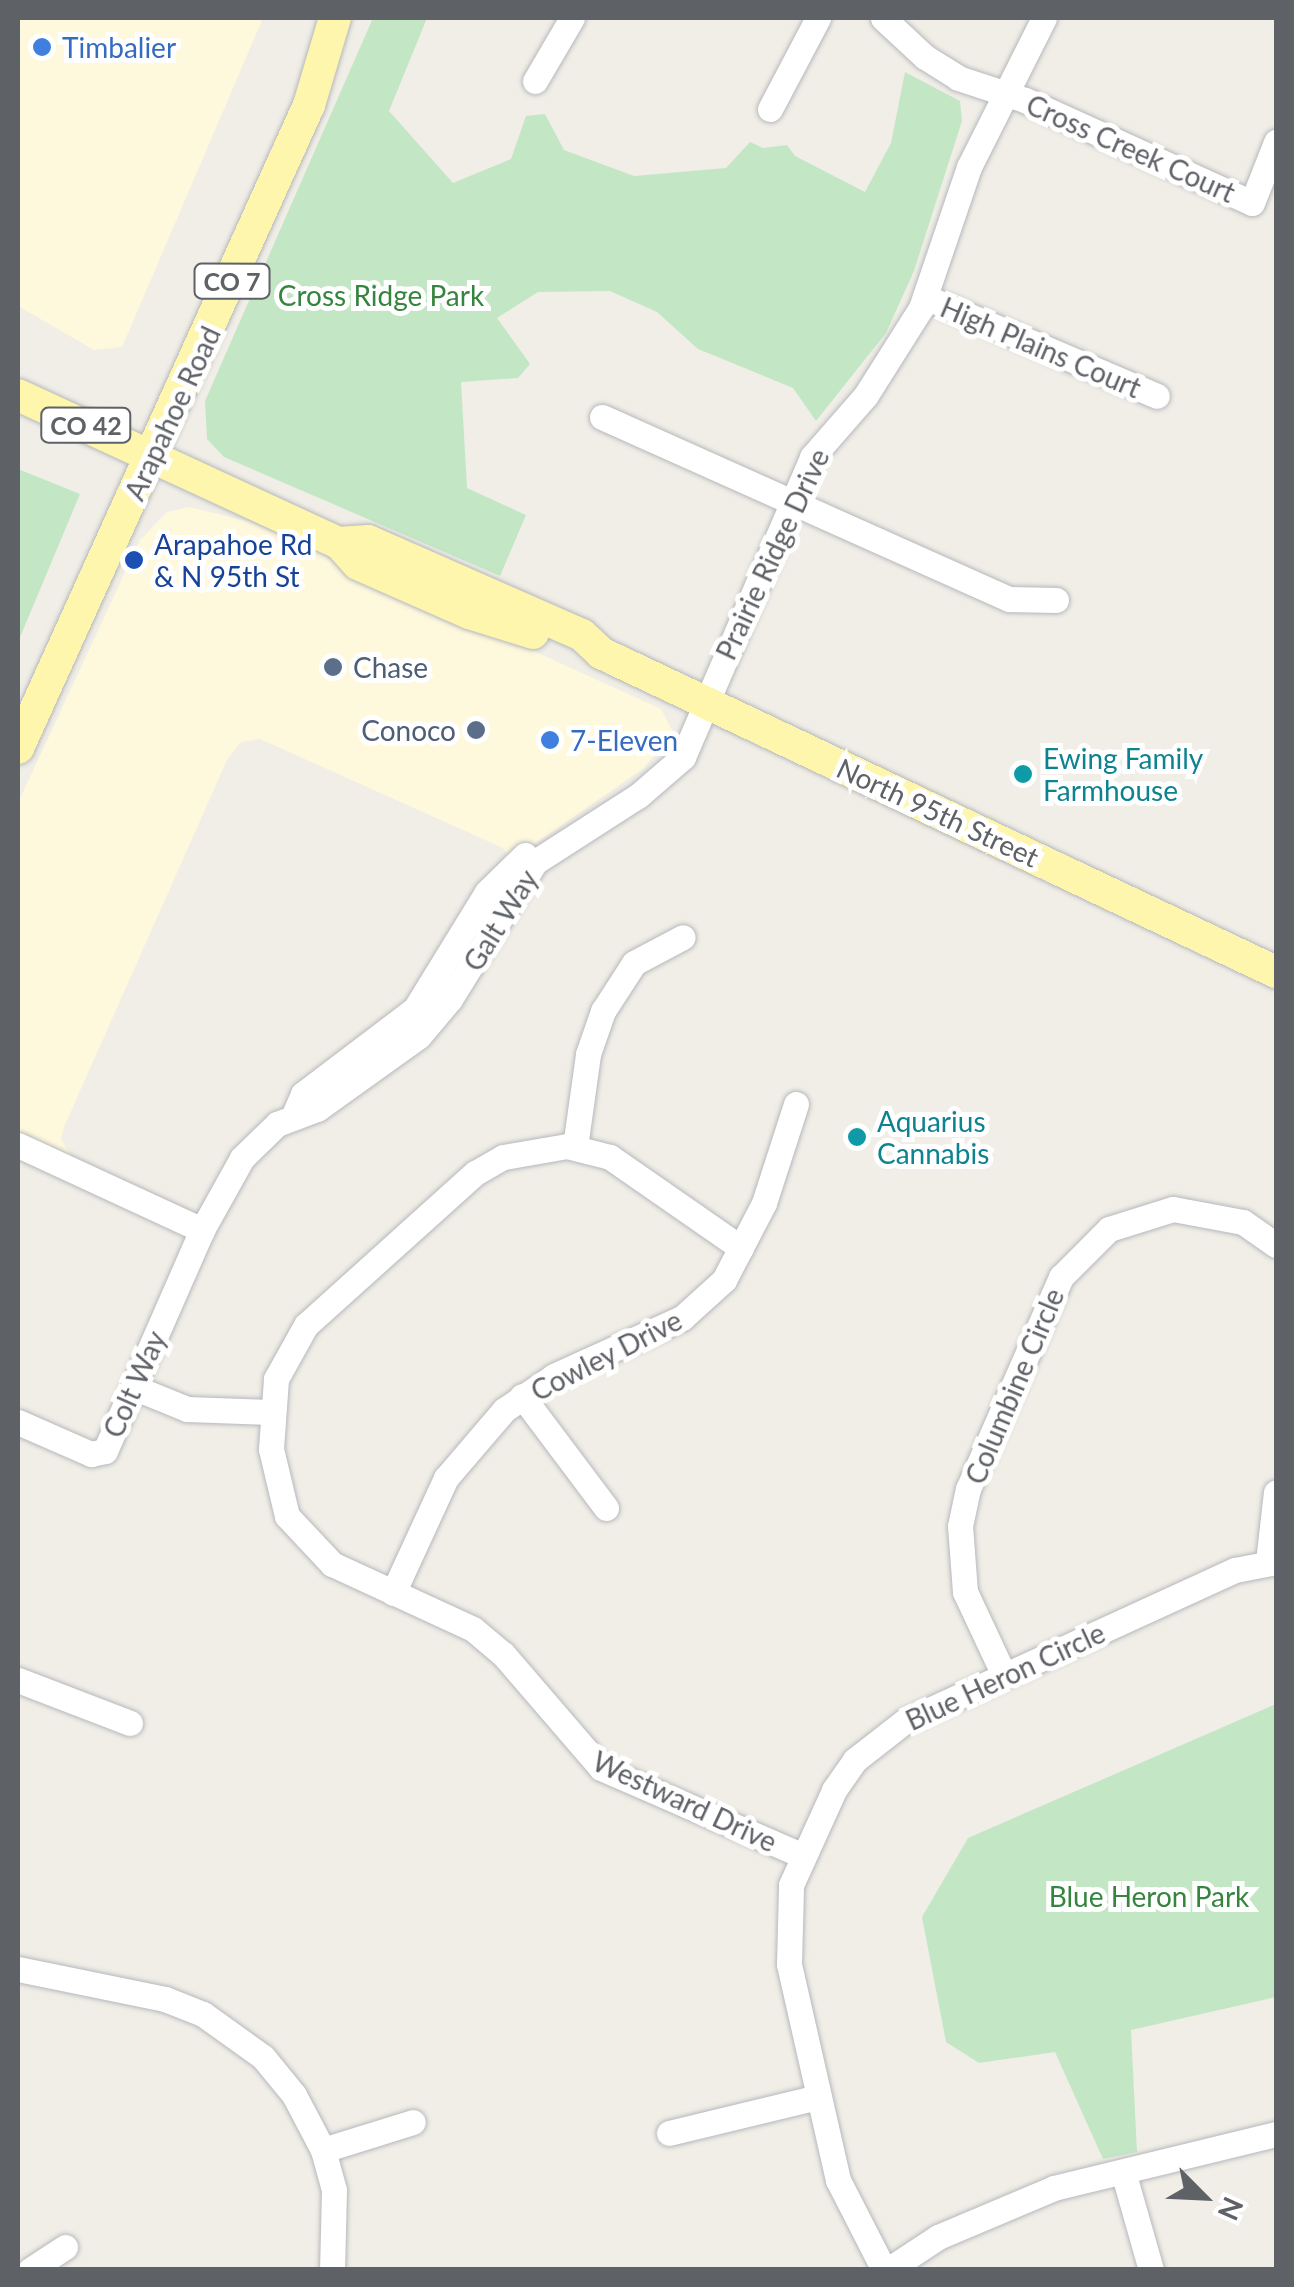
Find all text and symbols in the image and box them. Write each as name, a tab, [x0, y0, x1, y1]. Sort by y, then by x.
place label: Timbalier	[62, 30, 176, 64]
marker: Timbalier	[31, 36, 53, 58]
street label: Cross Creek Court	[1021, 87, 1241, 209]
road number: CO 7	[192, 261, 272, 301]
park label: Cross Ridge Park	[278, 278, 484, 312]
street label: High Plains Court	[936, 290, 1146, 404]
street label: Arapahoe Road	[117, 321, 227, 505]
road number: CO 42	[38, 405, 134, 445]
street label: Prairie Ridge Drive	[708, 443, 836, 665]
place label: Arapahoe Rd & N 95th St	[154, 527, 312, 593]
marker: Arapahoe Rd & N 95th St	[123, 549, 145, 571]
place label: Chase	[353, 650, 428, 684]
marker: Chase	[322, 656, 344, 678]
place label: Conoco	[361, 713, 456, 747]
marker: Conoco	[465, 719, 487, 741]
place label: 7-Eleven	[570, 723, 678, 757]
marker: 7-Eleven	[539, 729, 561, 751]
place label: Ewing Family Farmhouse	[1043, 741, 1203, 807]
street label: North 95th Street	[832, 751, 1044, 873]
marker: Ewing Family Farmhouse	[1012, 763, 1034, 785]
street label: Galt Way	[456, 863, 544, 977]
place label: Aquarius Cannabis	[877, 1104, 989, 1170]
marker: Aquarius Cannabis	[846, 1126, 868, 1148]
street label: Columbine Circle	[958, 1283, 1070, 1489]
street label: Cowley Drive	[525, 1302, 687, 1408]
street label: Colt Way	[96, 1325, 172, 1443]
street label: Blue Heron Circle	[900, 1615, 1110, 1737]
street label: Westward Drive	[588, 1744, 782, 1858]
park label: Blue Heron Park	[1049, 1879, 1249, 1913]
north arrow	[1154, 2147, 1254, 2247]
text: N	[1211, 2192, 1251, 2226]

